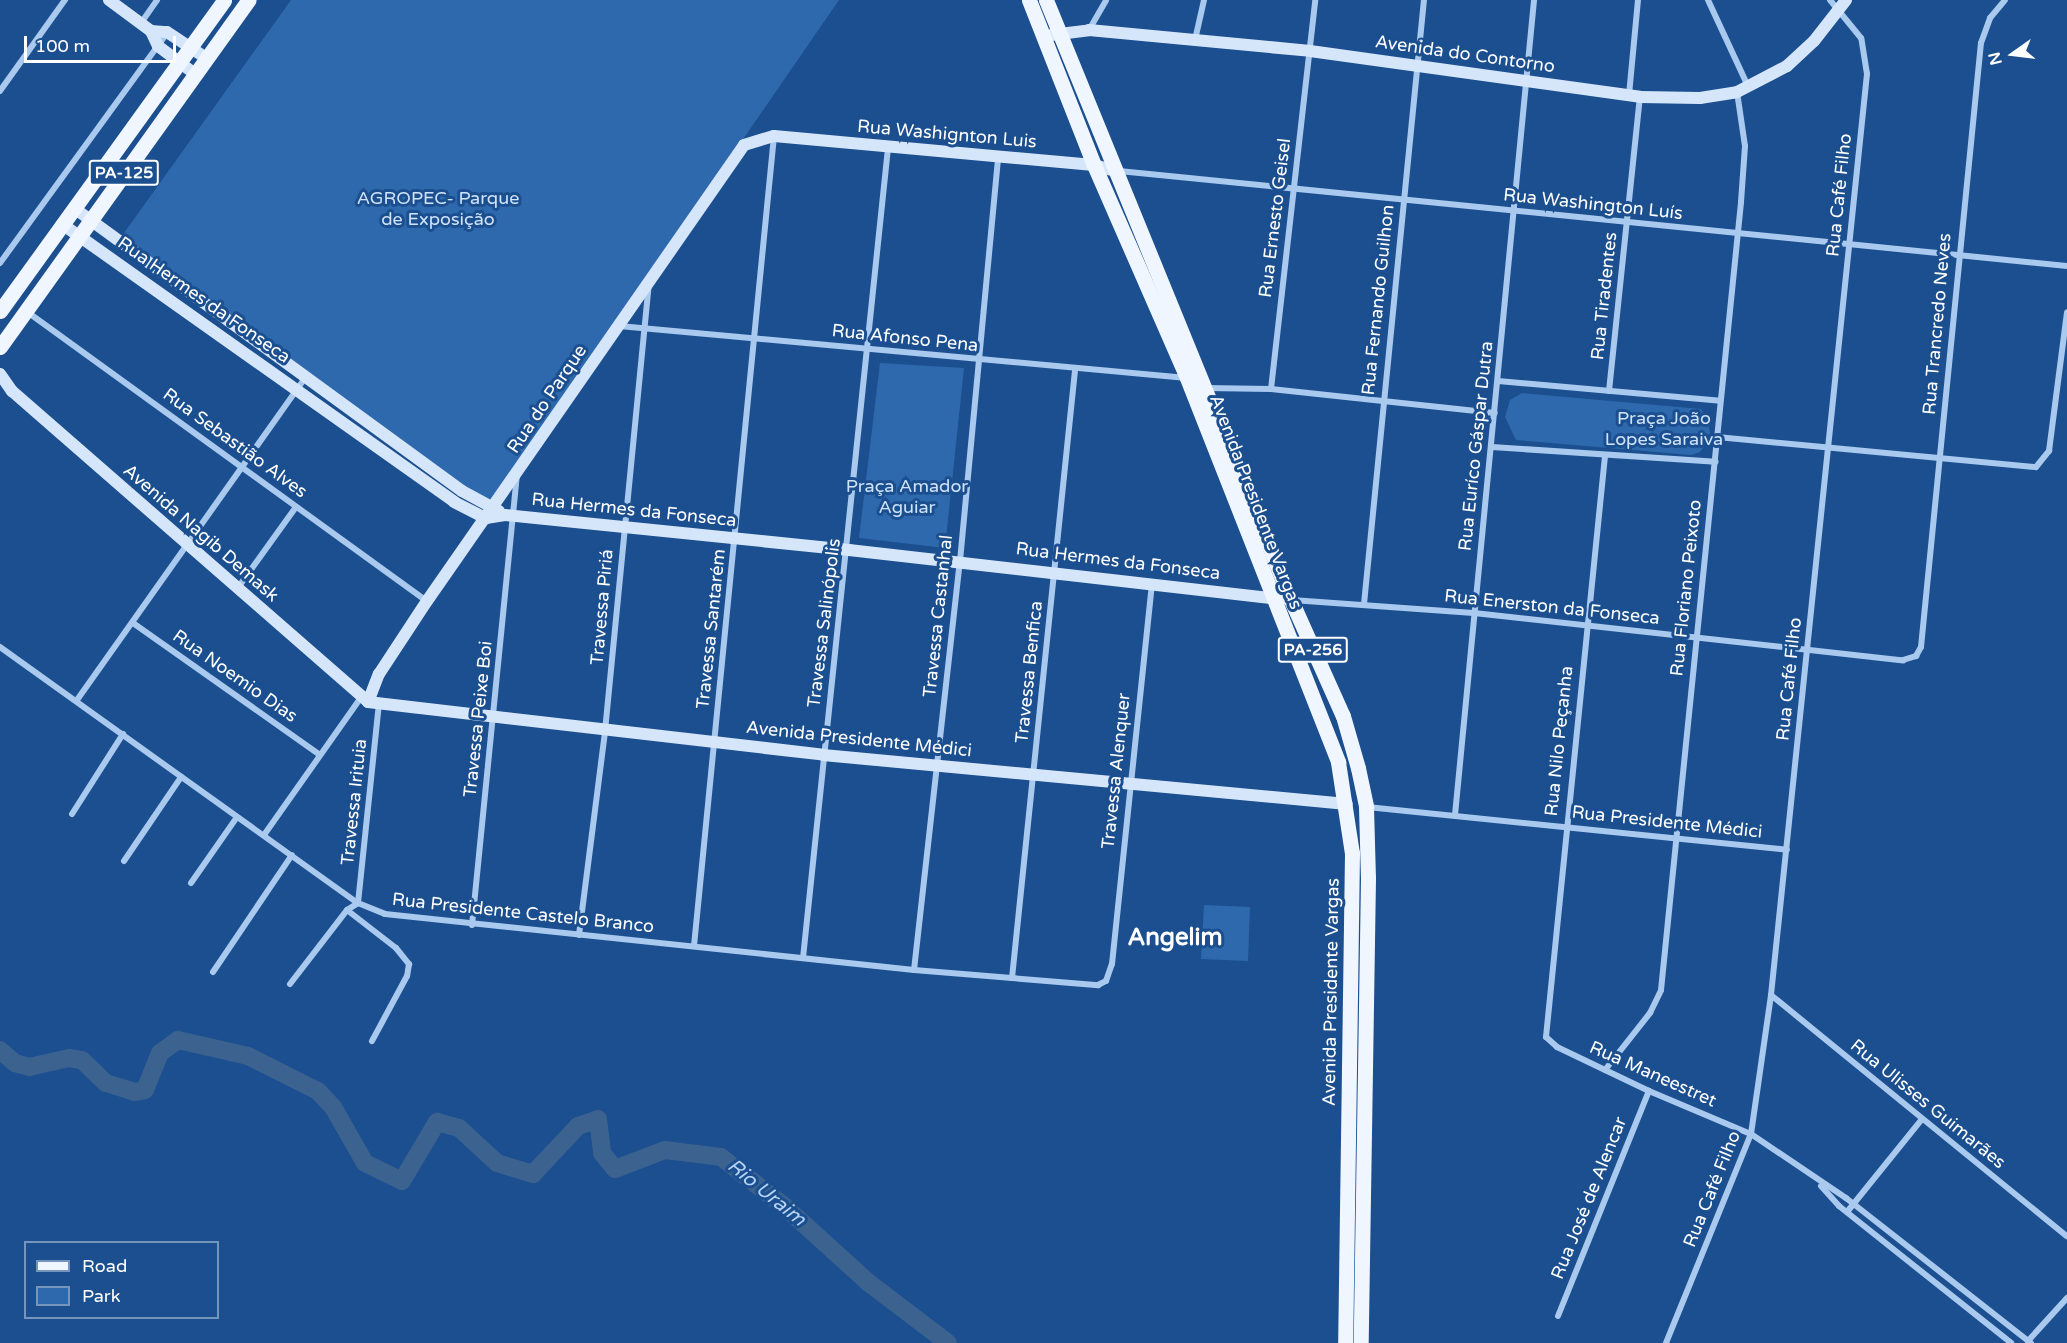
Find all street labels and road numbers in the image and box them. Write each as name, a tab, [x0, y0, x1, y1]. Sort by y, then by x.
street label: Avenida do Contorno	[1374, 31, 1556, 77]
street label: Rua Washignton Luis	[856, 115, 1038, 153]
street label: Rua Café Filho	[1822, 132, 1856, 258]
street label: Rua Ernesto Geisel	[1254, 137, 1296, 299]
road number: PA-125	[88, 160, 160, 186]
street label: Rua Washington Luís	[1502, 184, 1684, 224]
street label: Rua Fernando Guilhon	[1357, 204, 1399, 396]
street label: Rua Tiradentes	[1587, 231, 1621, 361]
street label: Rua Hermes da Fonseca	[113, 232, 295, 368]
street label: Rua Trancredo Neves	[1918, 232, 1956, 416]
street label: Rua Afonso Pena	[831, 320, 979, 356]
street label: Rua Euríco Gáspar Dutra	[1454, 340, 1498, 552]
street label: Rua do Parque	[503, 341, 591, 457]
street label: Rua Sebastião Alves	[159, 383, 311, 503]
street label: Avenida Presidente Vargas	[1205, 392, 1307, 612]
street label: Avenida Nagib Demask	[119, 460, 283, 606]
street label: Rua Hermes da Fonseca	[531, 489, 737, 531]
street label: Rua Floriano Peixoto	[1666, 499, 1706, 677]
street label: Travessa Castanhal	[919, 534, 957, 698]
street label: Travessa Salinópolis	[803, 537, 845, 709]
street label: Rua Hermes da Fonseca	[1015, 538, 1221, 584]
street label: Travessa Piriá	[586, 548, 618, 666]
street label: Travessa Santarém	[692, 548, 730, 710]
street label: Rua Enerston da Fonseca	[1443, 585, 1661, 629]
street label: Travessa Benfica	[1011, 600, 1047, 744]
street label: Rua Café Filho	[1772, 616, 1806, 742]
street label: Rua Noemio Dias	[169, 625, 301, 727]
road number: PA-256	[1277, 637, 1349, 663]
street label: Travessa Peixe Boi	[459, 640, 497, 798]
street label: Rua Nilo Peçanha	[1540, 665, 1578, 817]
street label: Travessa Alenquer	[1097, 692, 1135, 850]
street label: Avenida Presidente Médici	[745, 716, 973, 762]
street label: Travessa Irituia	[337, 738, 371, 866]
street label: Rua Presidente Médici	[1571, 801, 1763, 843]
street label: Avenida Presidente Vargas	[1318, 878, 1344, 1106]
street label: Rua Presidente Castelo Branco	[391, 888, 655, 938]
street label: Rua Ulisses Guimarães	[1846, 1035, 2010, 1173]
street label: Rua Maneestret	[1586, 1036, 1720, 1112]
street label: Rua José de Alencar	[1547, 1114, 1631, 1282]
street label: Rua Café Filho	[1679, 1128, 1745, 1250]

